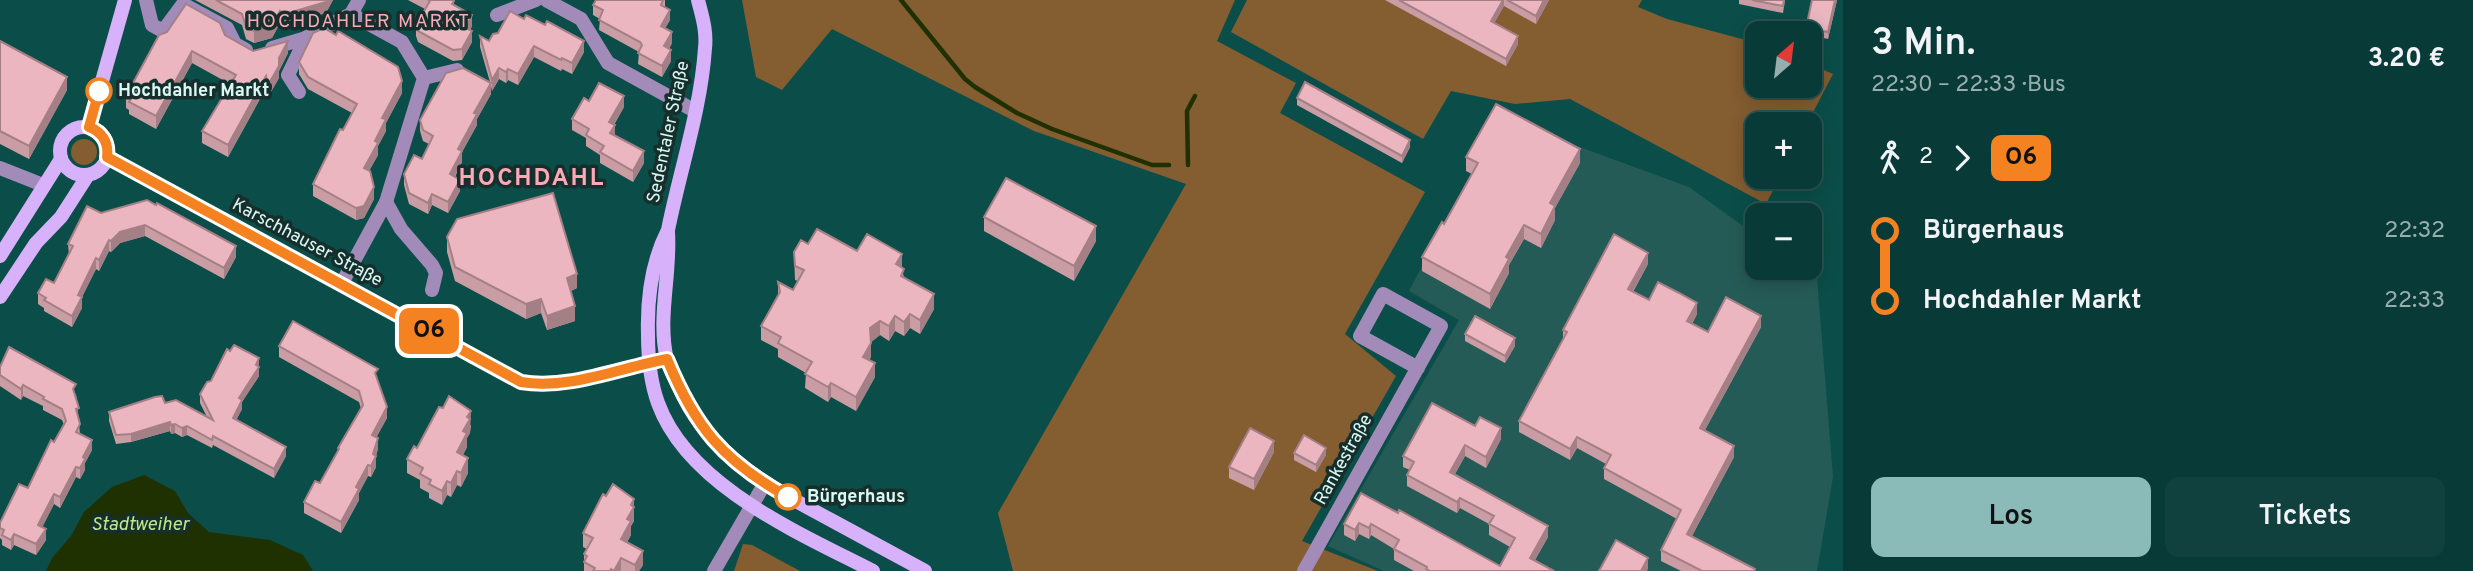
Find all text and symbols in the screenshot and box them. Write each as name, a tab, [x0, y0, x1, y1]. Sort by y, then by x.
district label: HOCHDAHLER MARKT	[247, 10, 471, 34]
text: 3 Min.	[1871, 20, 1976, 69]
north arrow	[1745, 21, 1822, 98]
map controls	[1745, 21, 1822, 280]
text: 3.20 €	[2368, 43, 2445, 76]
street label: Sedentaler Straße	[643, 59, 695, 205]
text: 22:30 – 22:33 · Bus	[1871, 71, 2066, 100]
marker: Hochdahler Markt	[86, 78, 112, 104]
place label: Hochdahler Markt	[118, 80, 269, 103]
button: +	[1745, 112, 1822, 189]
icon: walk	[1871, 139, 1909, 177]
icon: forward	[1943, 139, 1981, 177]
text: 2	[1919, 143, 1933, 172]
text: O6	[2005, 143, 2037, 173]
district label: HOCHDAHL	[459, 164, 605, 194]
street label: Karschhauser Straße	[228, 194, 386, 292]
button: −	[1745, 203, 1822, 280]
text: Bürgerhaus	[1923, 215, 2065, 248]
text: 22:32	[2384, 217, 2445, 246]
text: Hochdahler Markt	[1923, 285, 2142, 318]
text: 22:33	[2384, 287, 2445, 316]
line badge: O6	[398, 308, 460, 354]
text: O6	[413, 316, 445, 346]
street label: Rankestraße	[1310, 411, 1378, 509]
button: Los	[1871, 477, 2151, 557]
button: Tickets	[2165, 477, 2445, 557]
marker: Bürgerhaus	[775, 484, 801, 510]
place label: Bürgerhaus	[807, 486, 905, 509]
water label: Stadtweiher	[91, 513, 191, 537]

